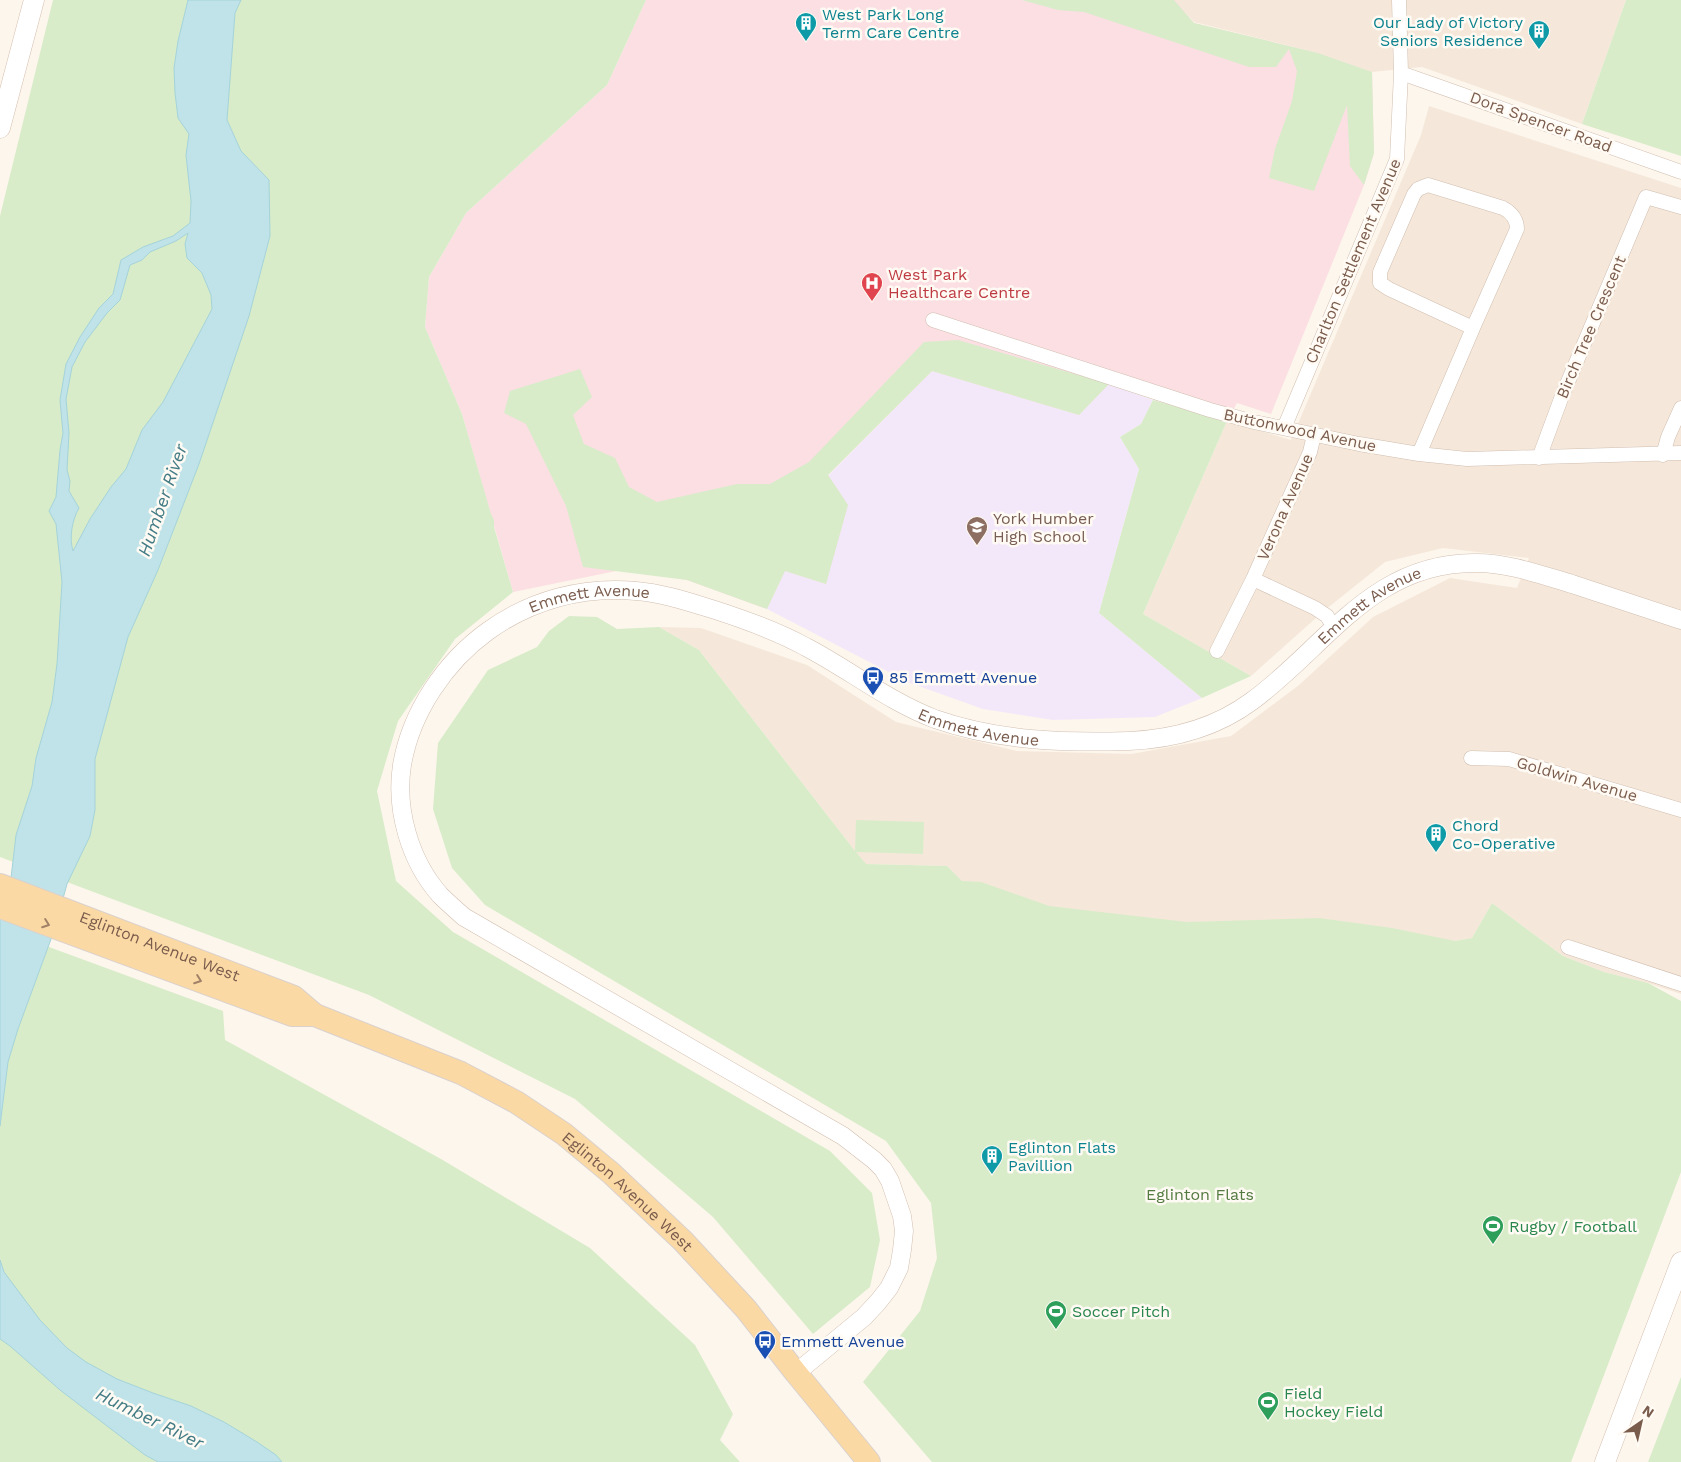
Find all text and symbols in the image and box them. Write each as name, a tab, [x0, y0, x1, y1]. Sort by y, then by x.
place label: West Park Long Term Care Centre	[822, 5, 960, 42]
building icon: West Park Long Term Care Centre	[794, 11, 818, 42]
place label: Our Lady of Victory Seniors Residence	[1373, 13, 1524, 50]
building icon: Our Lady of Victory Seniors Residence	[1527, 19, 1551, 50]
street label: Dora Spencer Road	[1467, 87, 1615, 157]
street label: Charlton Settlement Avenue	[1301, 156, 1405, 366]
street label: Birch Tree Crescent	[1552, 252, 1630, 401]
place label: West Park Healthcare Centre	[888, 265, 1030, 302]
hospital icon: West Park Healthcare Centre	[860, 271, 884, 302]
street label: Buttonwood Avenue	[1222, 405, 1378, 455]
water label: Humber River	[133, 440, 191, 559]
street label: Verona Avenue	[1253, 451, 1317, 563]
place label: York Humber High School	[993, 509, 1094, 546]
school or university icon: York Humber High School	[965, 515, 989, 546]
street label: Emmett Avenue	[1313, 563, 1424, 648]
street label: Emmett Avenue	[525, 580, 651, 616]
bus stop icon: 85 Emmett Avenue	[861, 665, 885, 696]
place label: 85 Emmett Avenue	[889, 668, 1037, 687]
street label: Emmett Avenue	[915, 704, 1040, 749]
street label: Goldwin Avenue	[1514, 753, 1640, 805]
place label: Chord Co-Operative	[1452, 816, 1555, 853]
building icon: Chord Co-Operative	[1424, 822, 1448, 853]
street label: Eglinton Avenue West	[77, 907, 243, 985]
one-way arrow	[41, 918, 50, 928]
one-way arrow	[193, 974, 202, 984]
street label: Eglinton Avenue West	[559, 1127, 697, 1255]
place label: Eglinton Flats Pavillion	[1008, 1138, 1116, 1175]
building icon: Eglinton Flats Pavillion	[980, 1144, 1004, 1175]
park label: Eglinton Flats	[1146, 1185, 1254, 1204]
sports icon: Rugby / Football	[1481, 1214, 1505, 1245]
place label: Rugby / Football	[1509, 1217, 1637, 1236]
sports icon: Soccer Pitch	[1044, 1299, 1068, 1330]
place label: Soccer Pitch	[1072, 1302, 1170, 1321]
bus stop icon: Emmett Avenue	[753, 1329, 777, 1360]
place label: Emmett Avenue	[781, 1332, 905, 1351]
water label: Humber River	[93, 1383, 208, 1454]
place label: Field Hockey Field	[1284, 1384, 1383, 1421]
sports icon: Field Hockey Field	[1256, 1390, 1280, 1421]
north arrow	[1616, 1397, 1666, 1447]
text: N	[1639, 1402, 1657, 1421]

